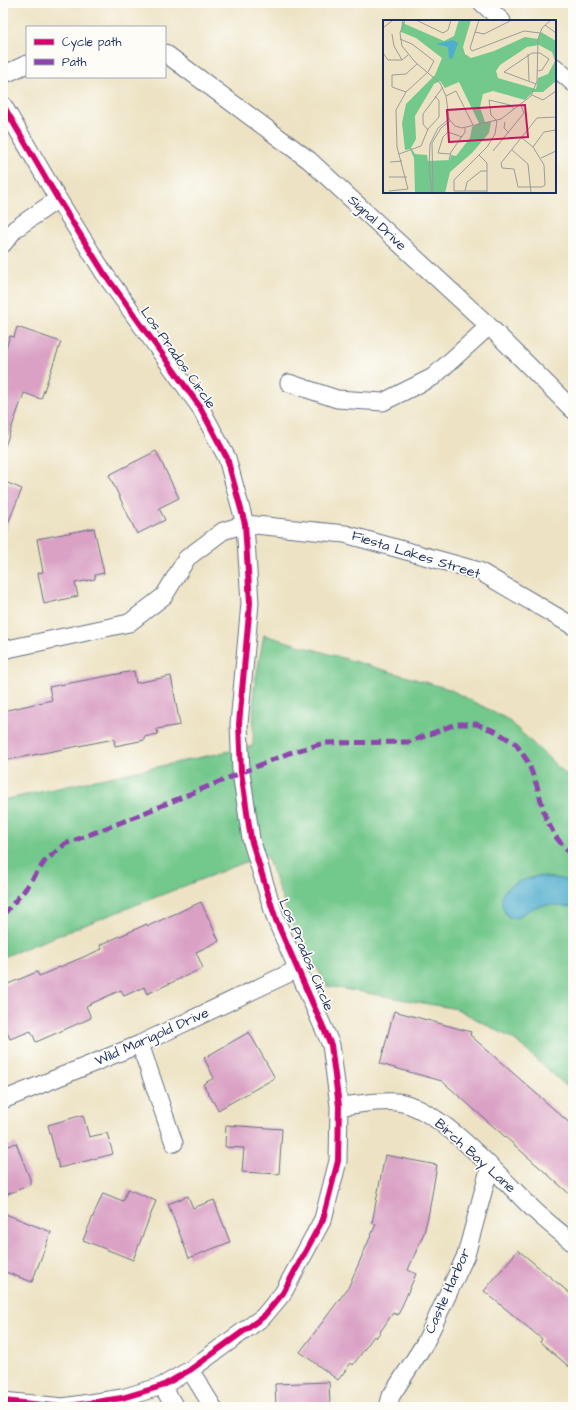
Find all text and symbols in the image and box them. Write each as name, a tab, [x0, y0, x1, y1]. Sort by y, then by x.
inset map	[383, 20, 556, 193]
legend	[26, 26, 166, 78]
text: Cycle path	[62, 34, 121, 52]
text: Path	[62, 54, 87, 71]
street label: Signal Drive	[343, 190, 411, 256]
street label: Los Prados Circle	[135, 303, 221, 413]
street label: Fiesta Lakes Street	[349, 526, 483, 584]
street label: Los Prados Circle	[273, 896, 339, 1015]
street label: Wild Marigold Drive	[92, 1003, 212, 1071]
street label: Birch Bay Lane	[430, 1114, 520, 1198]
street label: Castle Harbor	[420, 1245, 476, 1337]

